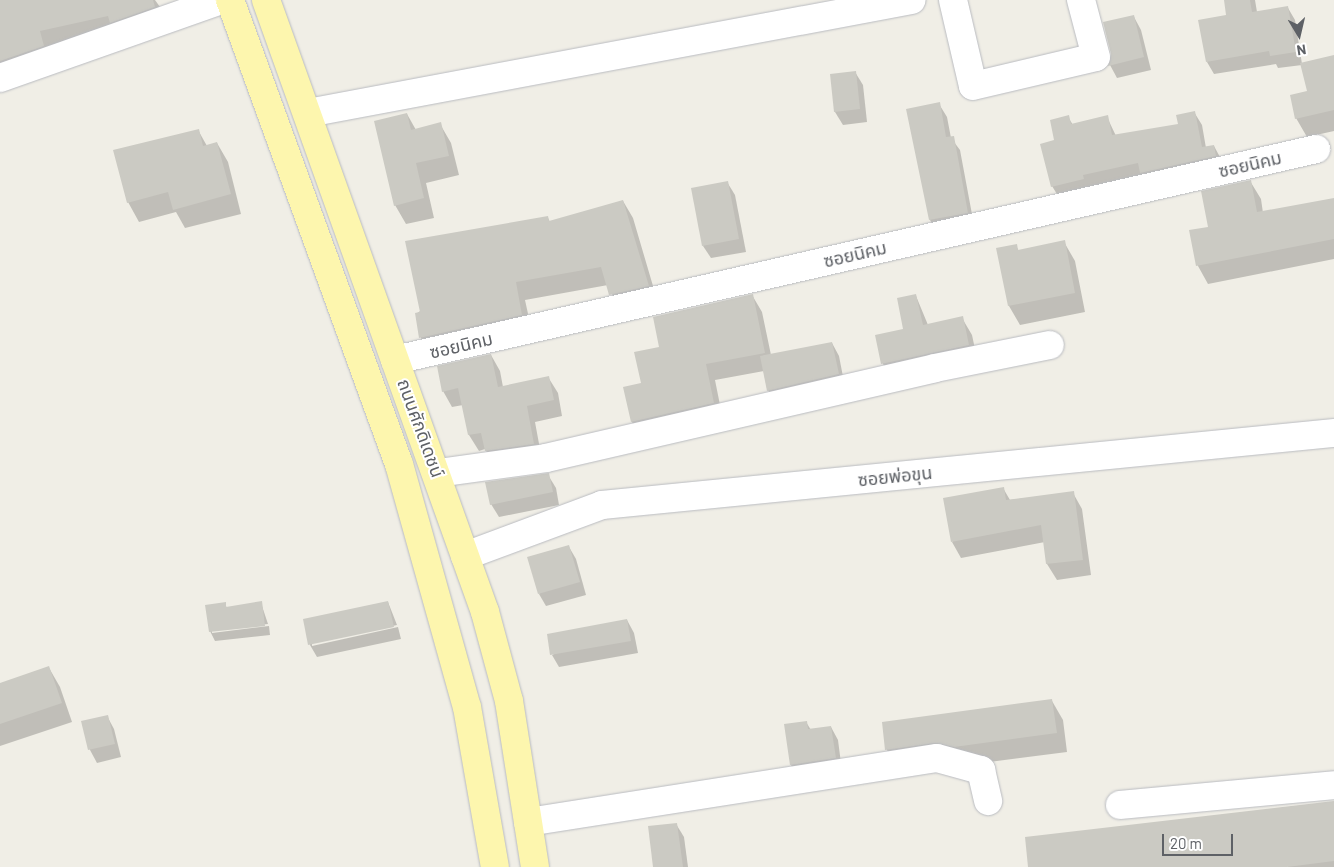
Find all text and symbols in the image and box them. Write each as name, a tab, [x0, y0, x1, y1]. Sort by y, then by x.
north arrow	[1274, 10, 1324, 60]
text: N	[1295, 41, 1307, 59]
street label: ซอยนิคม	[1216, 146, 1284, 182]
street label: ซอยนิคม	[821, 236, 889, 272]
street label: ซอยนิคม	[427, 327, 495, 363]
street label: ถนนศักดิเดชน์	[393, 376, 449, 480]
street label: ซอยพ่อขุน	[857, 461, 933, 491]
scale bar	[1164, 824, 1235, 856]
text: 20 m	[1170, 834, 1202, 852]

